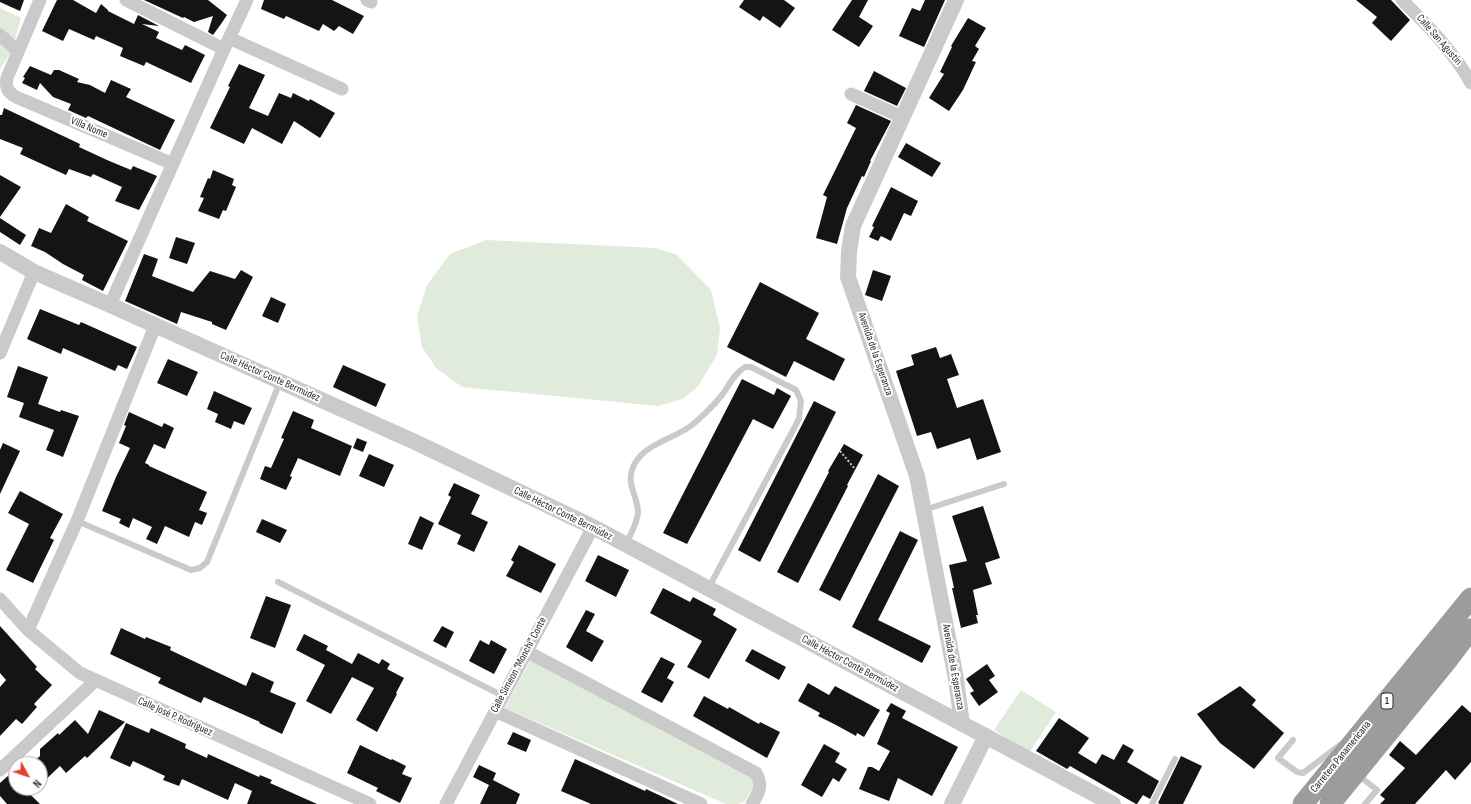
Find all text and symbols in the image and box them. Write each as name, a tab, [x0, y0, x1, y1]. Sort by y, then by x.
street label: Calle San Agustín	[1413, 12, 1465, 68]
street label: Villa Nome	[69, 114, 109, 142]
street label: Avenida de la Esperanza	[855, 311, 895, 397]
street label: Calle Héctor Conte Bermúdez	[218, 349, 322, 405]
street label: Calle Héctor Conte Bermúdez	[512, 484, 614, 544]
street label: Calle Simeon "Monchi" Conte	[488, 615, 550, 715]
street label: Avenida de la Esperanza	[939, 623, 967, 711]
street label: Calle Héctor Conte Bermúdez	[799, 633, 901, 695]
road number: 1	[1381, 693, 1393, 709]
street label: Calle José P. Rodríguez	[136, 695, 214, 739]
street label: Carretera Panamericana	[1308, 719, 1374, 795]
north arrow	[8, 756, 48, 796]
text: N	[30, 777, 44, 790]

